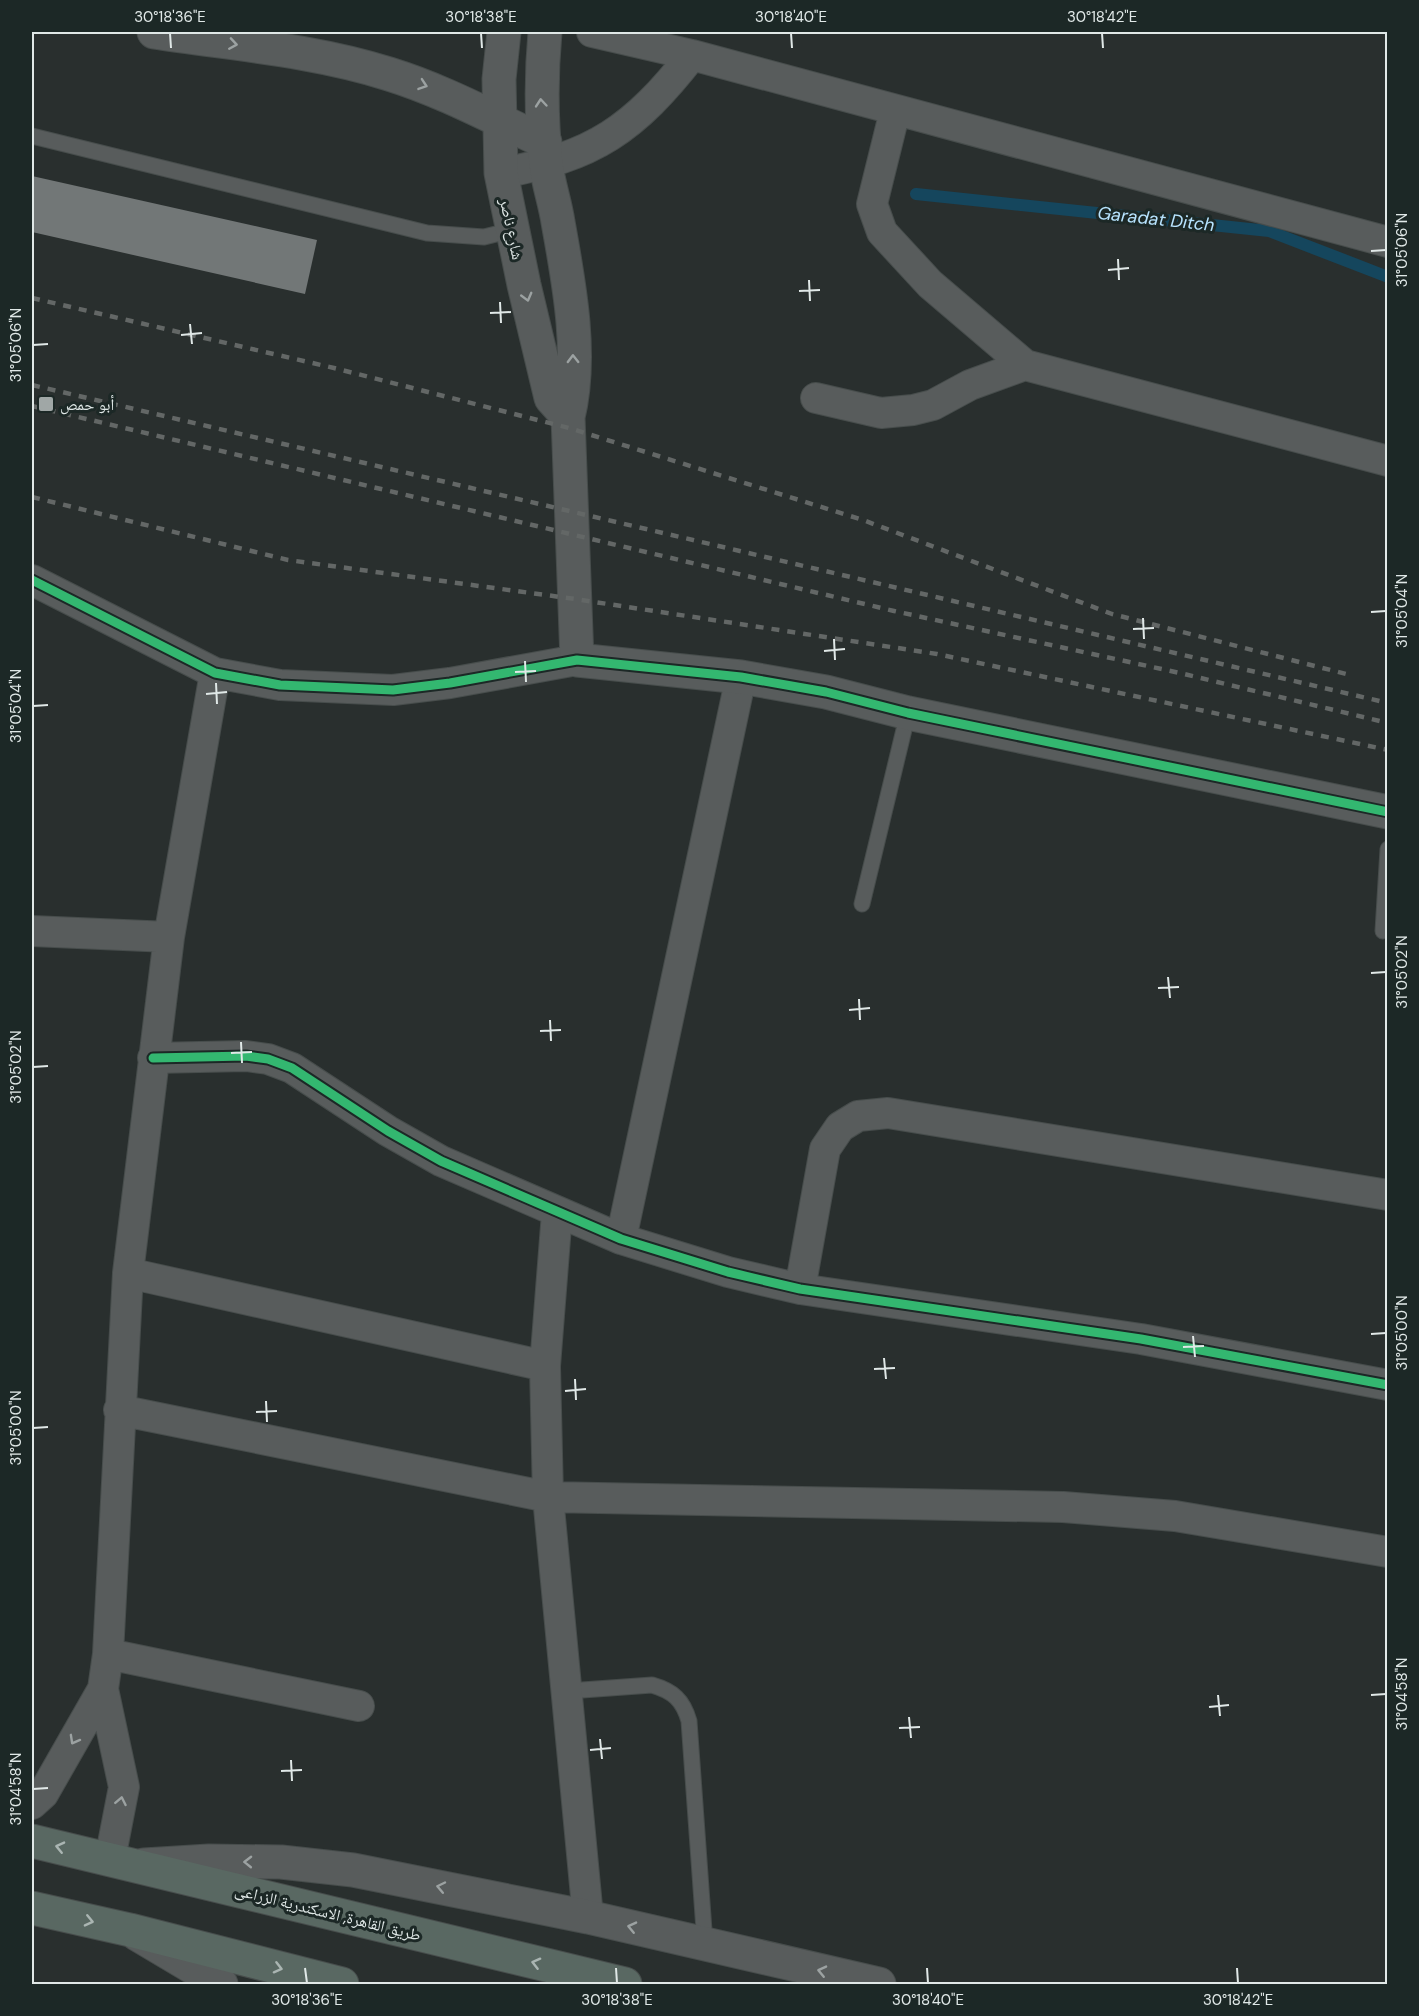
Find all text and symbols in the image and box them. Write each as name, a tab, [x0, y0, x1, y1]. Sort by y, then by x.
text: 30°18'36"E	[134, 7, 206, 27]
text: 30°18'38"E	[445, 7, 517, 27]
text: 30°18'40"E	[755, 7, 827, 27]
text: 30°18'42"E	[1067, 7, 1137, 27]
one-way arrow	[228, 37, 237, 49]
one-way arrow	[417, 78, 428, 91]
one-way arrow	[535, 99, 548, 108]
street label: شارع ناصر	[495, 196, 528, 262]
water label: Garadat Ditch	[1096, 201, 1216, 237]
text: 31°05'06"N	[1392, 213, 1412, 287]
one-way arrow	[520, 291, 532, 302]
text: 31°05'06"N	[6, 308, 26, 382]
one-way arrow	[566, 354, 579, 363]
place label: أبو حمص	[60, 394, 114, 415]
marker: أبو حمص	[37, 395, 55, 413]
text: 31°05'04"N	[1392, 574, 1412, 648]
text: 31°05'04"N	[6, 669, 26, 743]
text: 31°05'02"N	[1392, 935, 1412, 1009]
text: 31°05'02"N	[6, 1030, 26, 1104]
text: 31°05'00"N	[1392, 1295, 1412, 1371]
text: 31°05'00"N	[6, 1390, 26, 1466]
text: 31°04'58"N	[1392, 1658, 1412, 1730]
one-way arrow	[70, 1734, 81, 1744]
text: 31°04'58"N	[6, 1753, 26, 1825]
one-way arrow	[114, 1796, 127, 1806]
one-way arrow	[56, 1842, 66, 1855]
one-way arrow	[244, 1855, 253, 1868]
street label: طريق القاهرة, الاسكندرية الزراعى	[233, 1879, 423, 1946]
one-way arrow	[437, 1881, 447, 1894]
one-way arrow	[83, 1913, 93, 1926]
one-way arrow	[627, 1922, 637, 1935]
one-way arrow	[531, 1957, 541, 1970]
one-way arrow	[272, 1961, 283, 1973]
one-way arrow	[817, 1966, 827, 1979]
text: 30°18'36"E	[271, 1990, 343, 2010]
text: 30°18'38"E	[581, 1990, 653, 2010]
text: 30°18'40"E	[892, 1990, 964, 2010]
text: 30°18'42"E	[1203, 1990, 1273, 2010]

